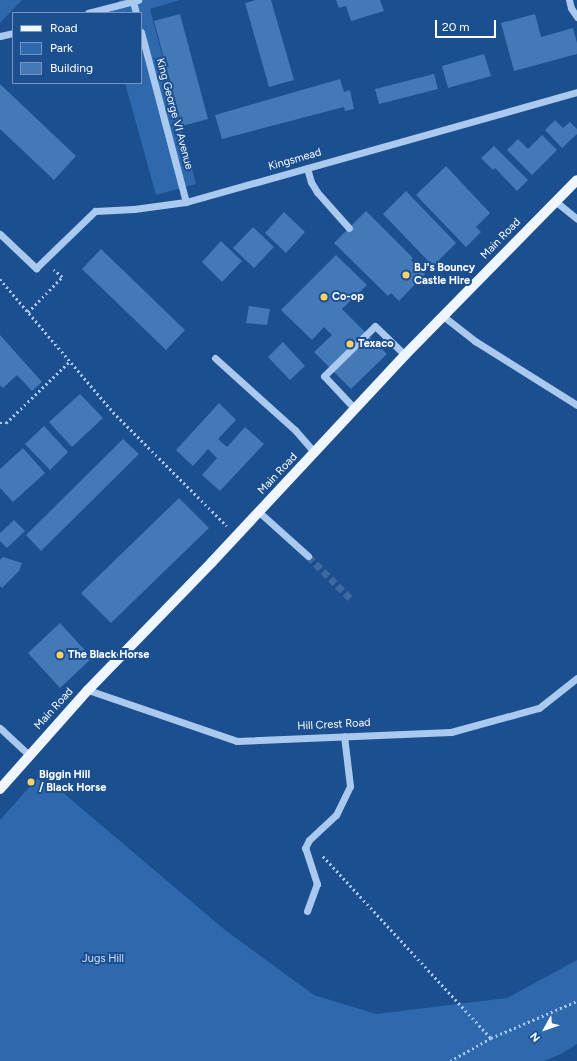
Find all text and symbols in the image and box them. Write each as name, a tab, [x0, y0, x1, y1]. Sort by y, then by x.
legend	[12, 12, 142, 84]
scale bar	[437, 12, 498, 38]
text: 20 m	[442, 20, 470, 34]
text: Road	[50, 21, 78, 35]
text: Park	[50, 41, 73, 55]
street label: King George VI Avenue	[153, 57, 195, 171]
text: Building	[50, 61, 93, 75]
street label: Kingsmead	[267, 146, 323, 174]
street label: Main Road	[478, 216, 524, 262]
place label: BJ's Bouncy Castle Hire	[414, 262, 475, 288]
marker: BJ's Bouncy Castle Hire	[401, 270, 411, 280]
place label: Co-op	[332, 290, 364, 304]
marker: Co-op	[319, 292, 329, 302]
place label: Texaco	[358, 337, 394, 351]
marker: Texaco	[345, 339, 355, 349]
street label: Main Road	[256, 451, 300, 497]
place label: The Black Horse	[68, 648, 149, 662]
marker: The Black Horse	[55, 650, 65, 660]
street label: Main Road	[32, 685, 76, 733]
street label: Hill Crest Road	[297, 716, 371, 734]
place label: Biggin Hill / Black Horse	[39, 769, 106, 795]
marker: Biggin Hill / Black Horse	[26, 777, 36, 787]
park label: Jugs Hill	[82, 952, 124, 966]
north arrow	[525, 1009, 565, 1049]
text: N	[528, 1030, 543, 1044]

